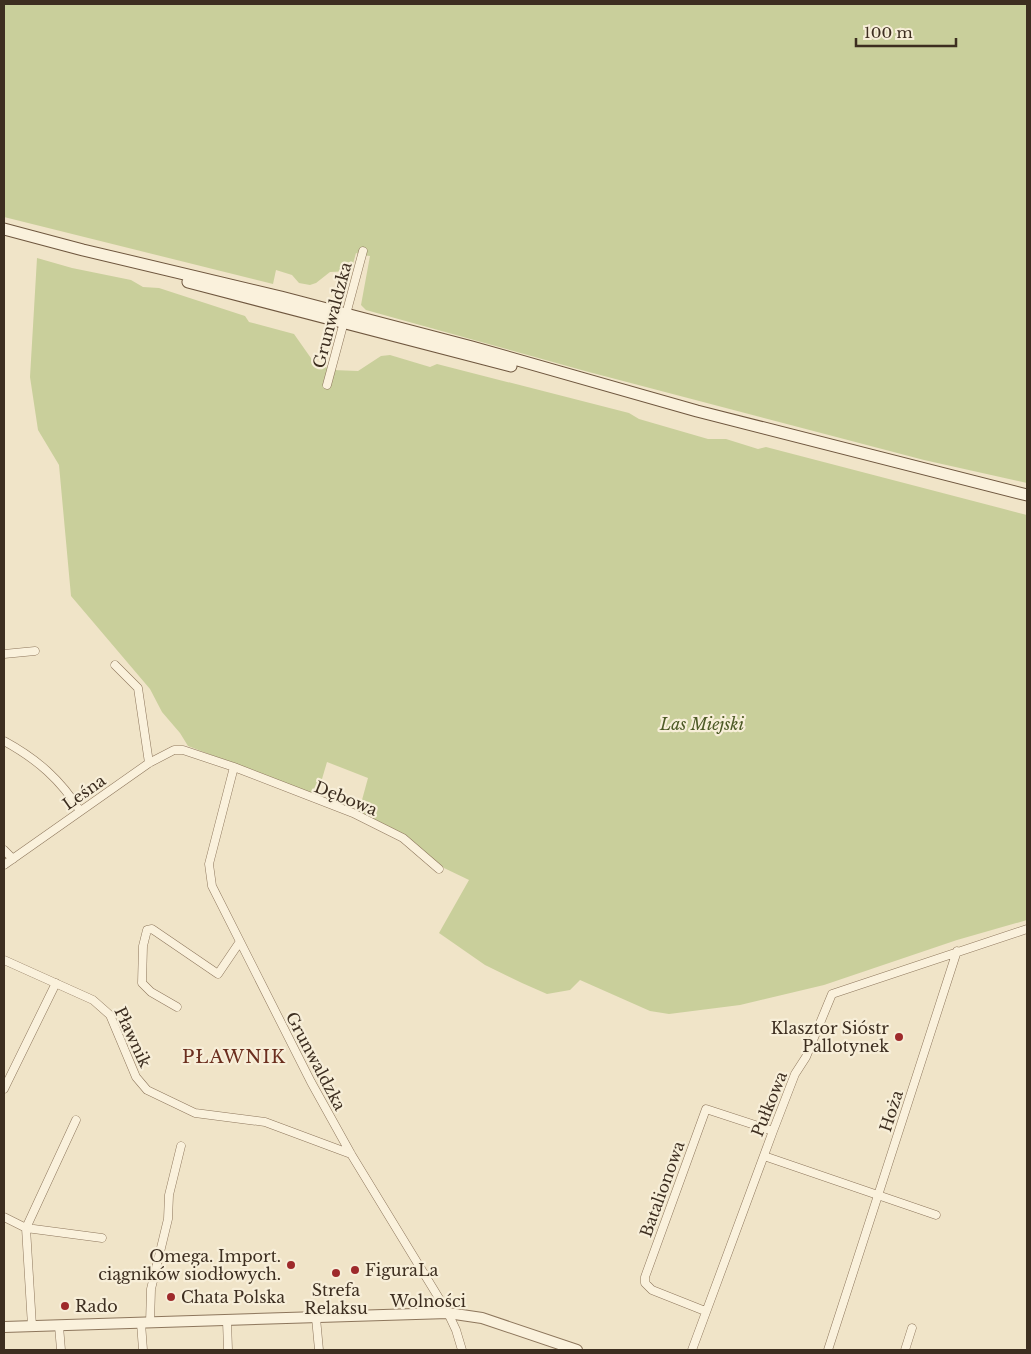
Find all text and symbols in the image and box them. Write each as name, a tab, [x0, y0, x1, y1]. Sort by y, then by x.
scale bar	[856, 15, 956, 47]
text: 100 m	[864, 23, 913, 42]
street label: Grunwaldzka	[308, 260, 356, 370]
park label: Las Miejski	[659, 714, 745, 734]
street label: Leśna	[59, 770, 109, 814]
street label: Dębowa	[312, 776, 381, 820]
street label: Pławnik	[110, 1003, 156, 1071]
street label: Grunwaldzka	[282, 1008, 350, 1114]
place label: Klasztor Sióstr Pallotynek	[771, 1018, 889, 1056]
marker: Klasztor Sióstr Pallotynek	[893, 1031, 905, 1043]
district label: PŁAWNIK	[182, 1046, 286, 1068]
street label: Pułkowa	[747, 1068, 791, 1140]
street label: Hoża	[875, 1088, 907, 1134]
street label: Batalionowa	[635, 1138, 689, 1240]
place label: Omega. Import. ciągników siodłowych.	[98, 1246, 281, 1284]
marker: Omega. Import. ciągników siodłowych.	[285, 1259, 297, 1271]
place label: FiguraLa	[365, 1260, 439, 1280]
marker: FiguraLa	[349, 1264, 361, 1276]
marker: Strefa Relaksu	[330, 1267, 342, 1279]
place label: Strefa Relaksu	[304, 1280, 368, 1318]
place label: Chata Polska	[181, 1287, 285, 1307]
marker: Chata Polska	[165, 1291, 177, 1303]
street label: Wolności	[389, 1291, 467, 1311]
place label: Rado	[75, 1296, 118, 1316]
marker: Rado	[59, 1300, 71, 1312]

